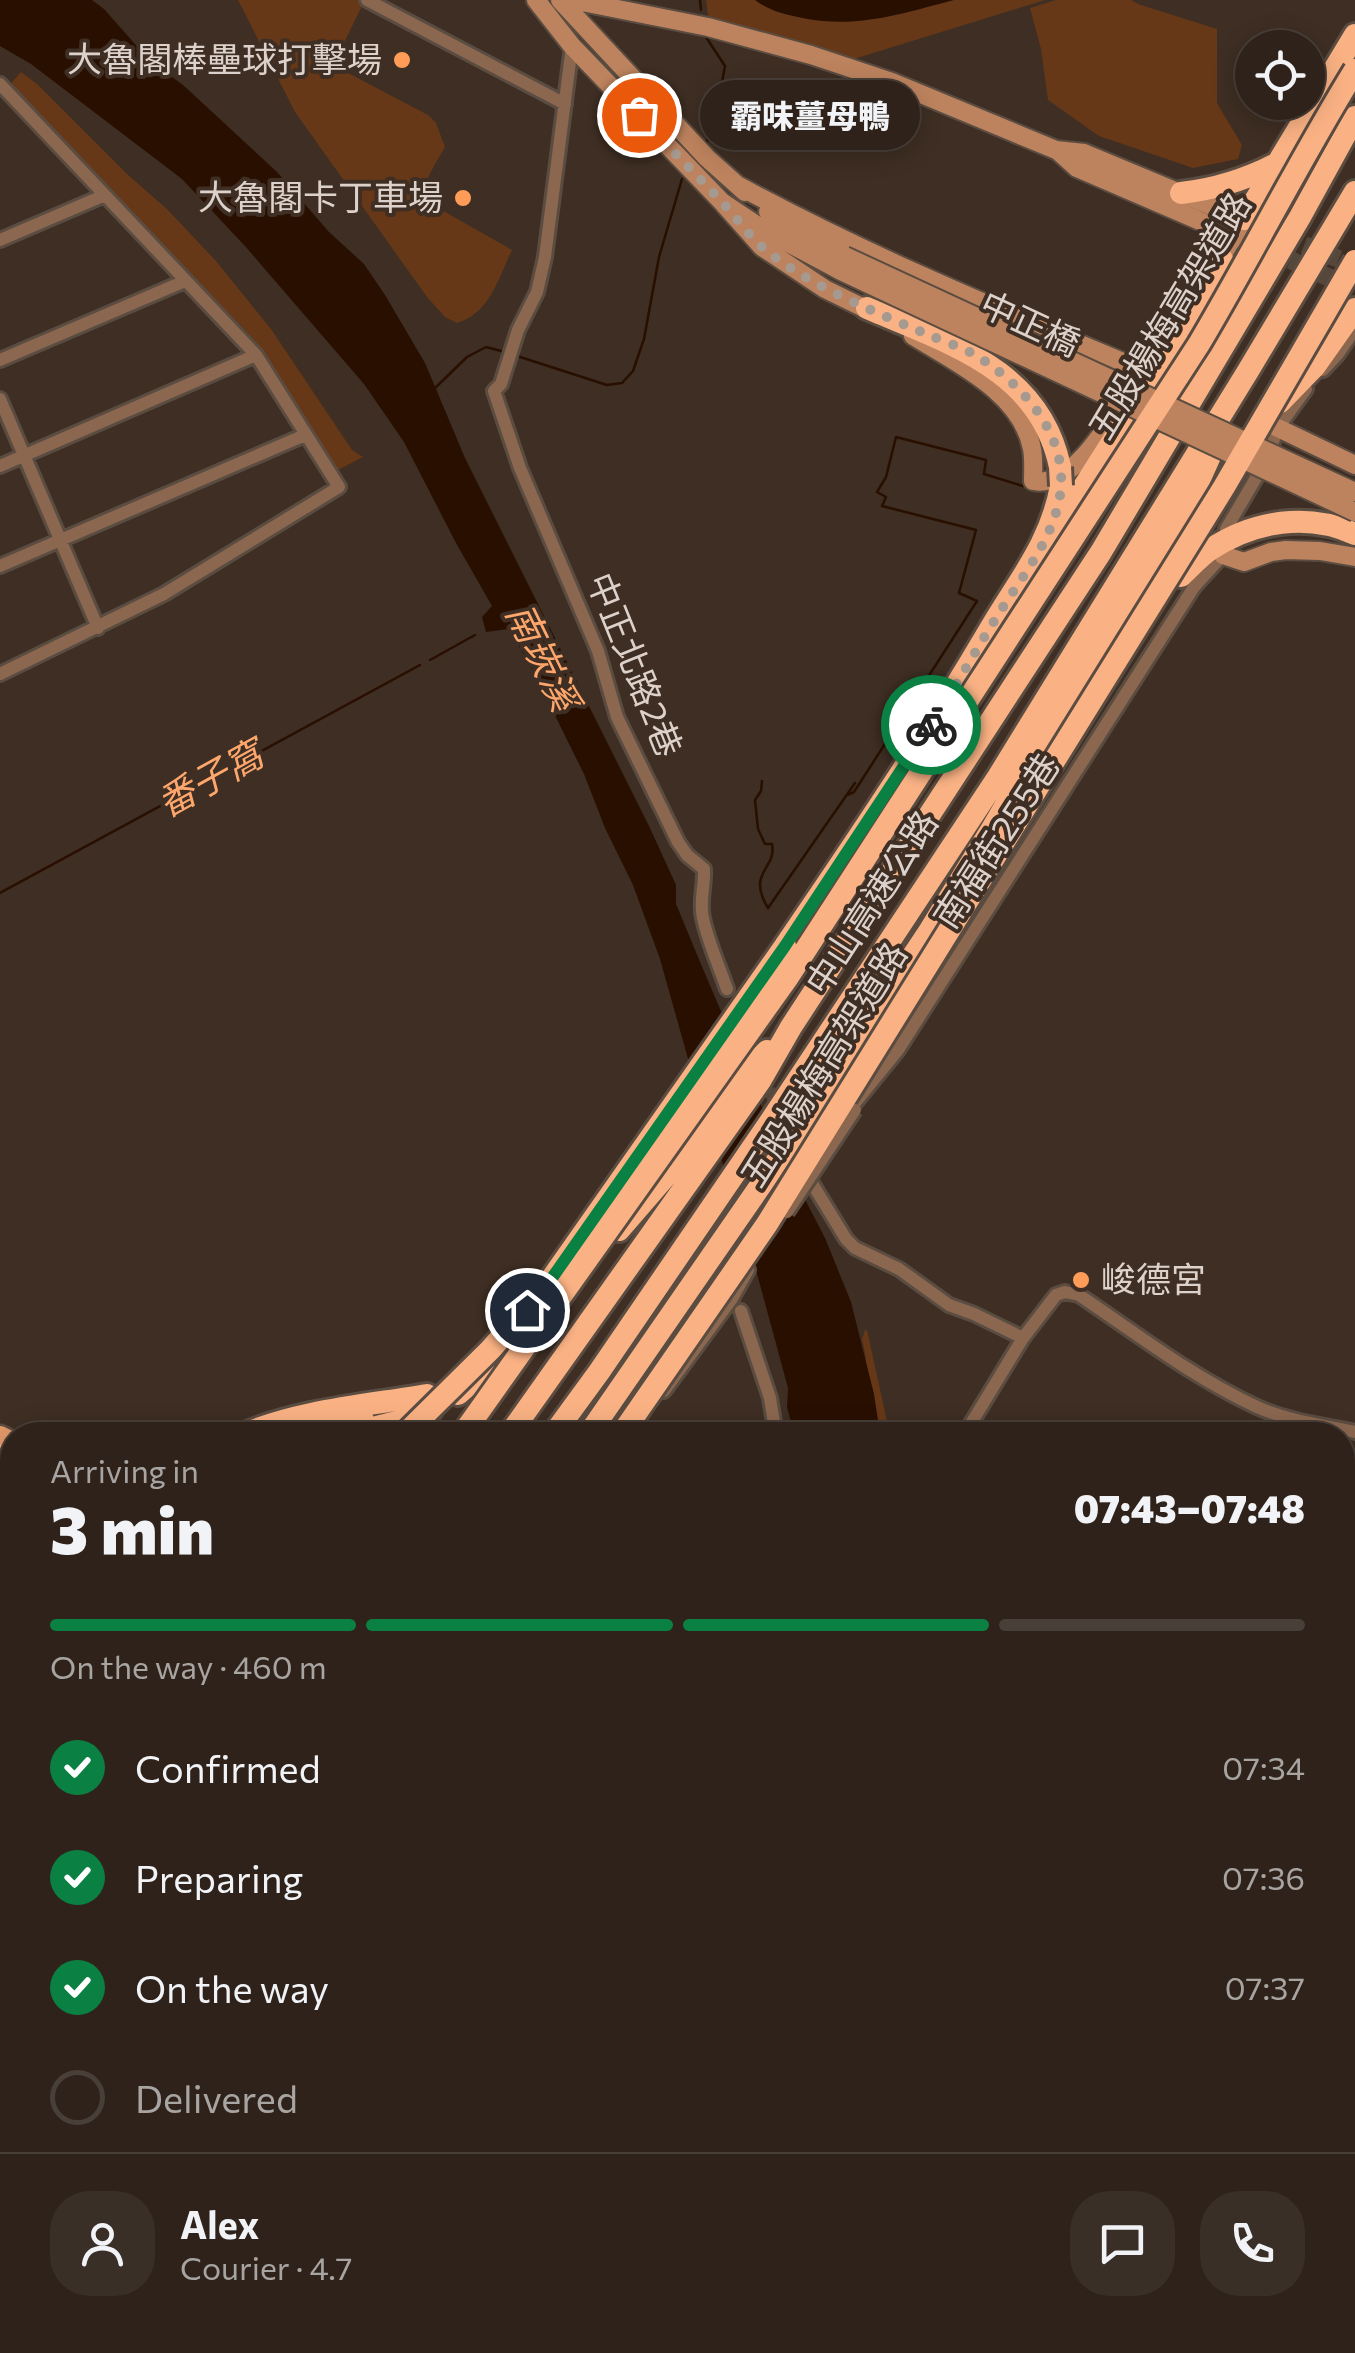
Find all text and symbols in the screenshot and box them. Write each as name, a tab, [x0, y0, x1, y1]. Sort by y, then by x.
map controls	[1235, 30, 1325, 120]
button: locate	[1235, 30, 1325, 120]
place label: 大魯閣棒壘球打擊場	[67, 36, 382, 79]
marker: 大魯閣棒壘球打擊場	[391, 49, 413, 71]
pin	[597, 73, 682, 158]
callout: 霸味薑母鴨	[699, 80, 919, 150]
icon: bag	[612, 88, 667, 143]
text: 霸味薑母鴨	[730, 95, 890, 135]
place label: 大魯閣卡丁車場	[198, 174, 443, 217]
street label: 五股楊梅高架道路	[1077, 184, 1258, 446]
marker: 大魯閣卡丁車場	[452, 187, 474, 209]
street label: 中正橋	[974, 280, 1088, 363]
street label: 中正北路2巷	[580, 566, 693, 762]
water label: 南崁溪	[498, 594, 593, 722]
courier	[881, 675, 981, 775]
icon: bike	[904, 698, 959, 753]
water label: 番子窩	[148, 726, 274, 825]
street label: 南福街255巷	[923, 744, 1067, 935]
street label: 中山高速公路	[795, 802, 945, 1001]
street label: 五股楊梅高架道路	[729, 934, 914, 1194]
place label: 峻德宮	[1101, 1256, 1206, 1299]
pin	[485, 1268, 570, 1353]
marker: 峻德宮	[1070, 1269, 1092, 1291]
icon: home	[500, 1283, 555, 1338]
text: Arriving in	[50, 1450, 199, 1490]
text: 07:43–07:48	[1074, 1484, 1305, 1531]
text: 3 min	[50, 1488, 214, 1567]
text: On the way · 460 m	[50, 1646, 327, 1686]
icon: check	[50, 1740, 105, 1795]
text: Confirmed	[135, 1744, 321, 1791]
text: 07:34	[1222, 1747, 1305, 1787]
icon: check	[50, 1850, 105, 1905]
text: Preparing	[135, 1854, 303, 1901]
text: 07:36	[1222, 1857, 1305, 1897]
icon: check	[50, 1960, 105, 2015]
text: On the way	[135, 1964, 329, 2011]
text: 07:37	[1225, 1967, 1305, 2007]
text: Delivered	[135, 2074, 298, 2121]
button: person	[50, 2191, 155, 2296]
button: chat	[1070, 2191, 1175, 2296]
button: phone	[1200, 2191, 1305, 2296]
text: Alex	[180, 2200, 259, 2247]
text: Courier · 4.7	[180, 2247, 353, 2287]

